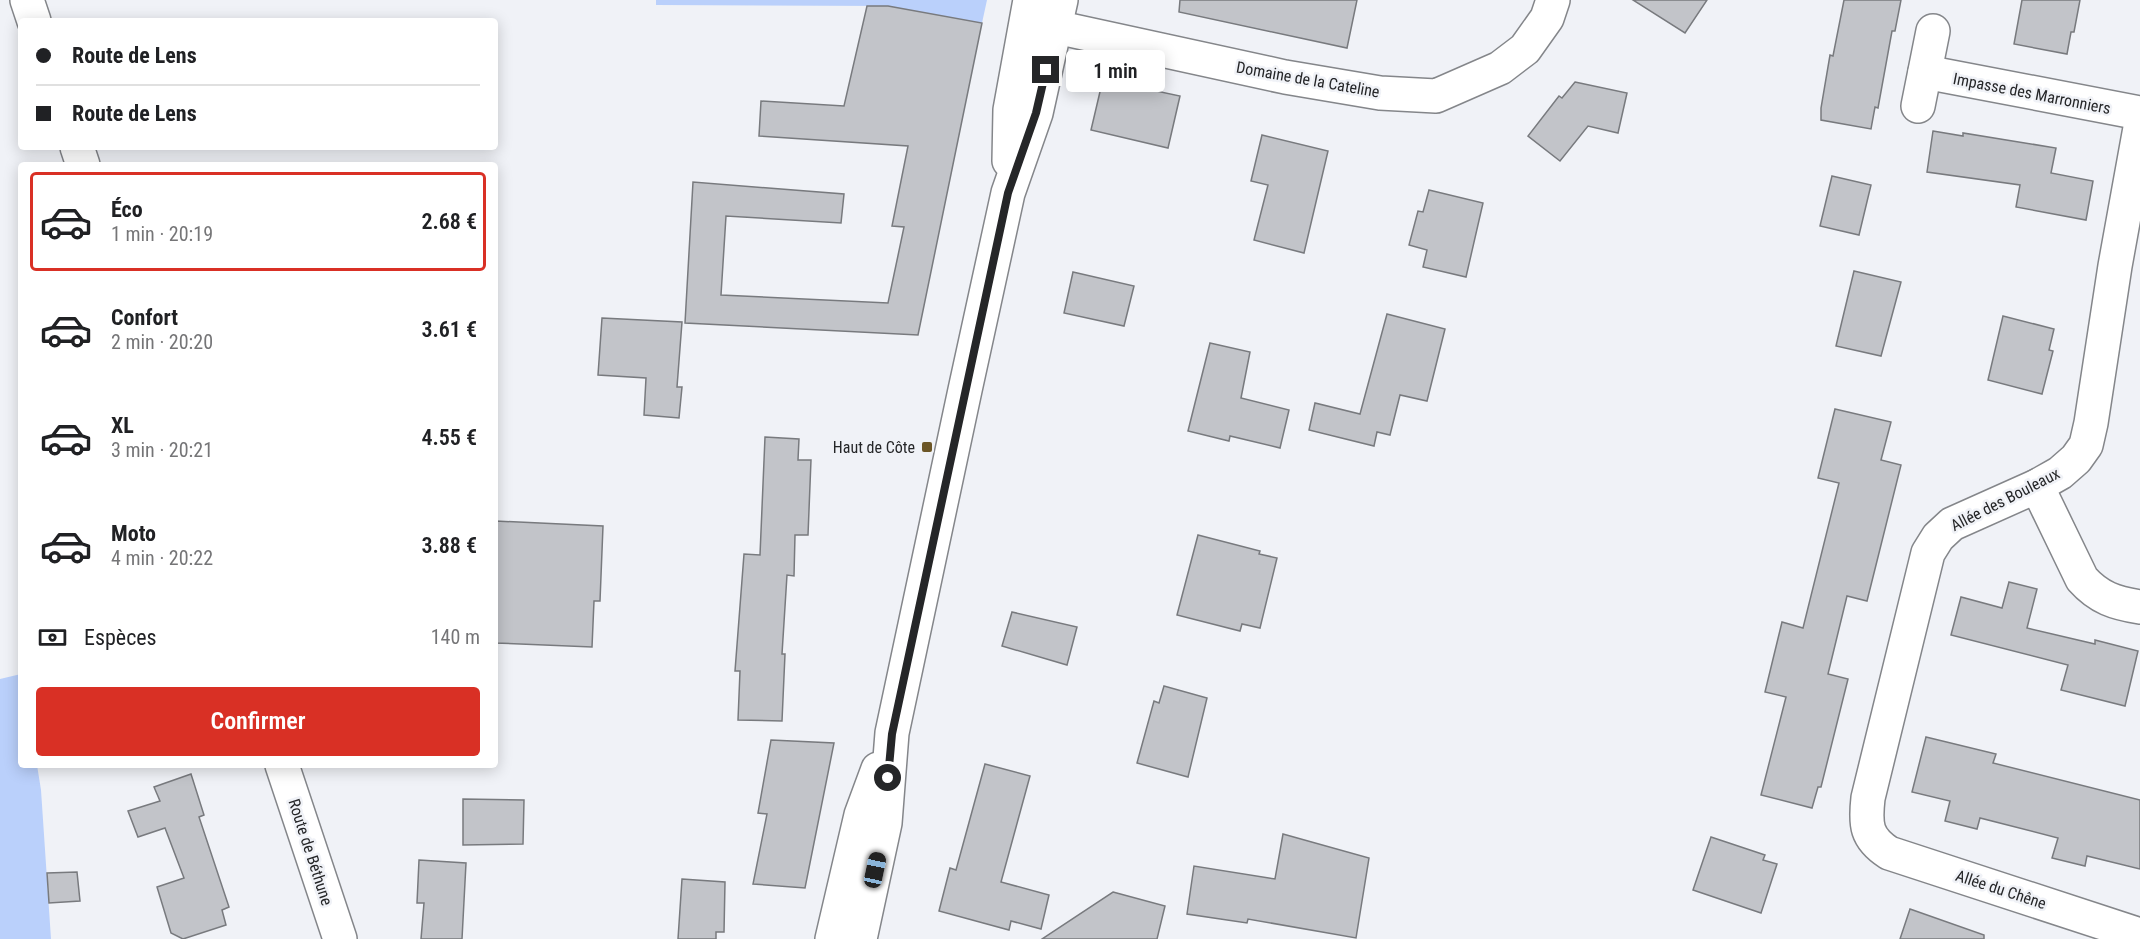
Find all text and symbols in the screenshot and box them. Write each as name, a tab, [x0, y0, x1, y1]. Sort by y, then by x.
text: Route de Lens	[72, 43, 197, 68]
callout: 1 min	[1067, 49, 1166, 91]
route end	[1032, 56, 1059, 83]
street label: Domaine de la Cateline	[1235, 58, 1381, 101]
text: 1 min	[1093, 59, 1138, 83]
street label: Impasse des Marronniers	[1952, 69, 2112, 118]
text: Route de Lens	[72, 101, 197, 126]
icon: car	[39, 195, 93, 249]
text: Éco	[111, 197, 143, 222]
text: 2.68 €	[421, 209, 477, 234]
text: 1 min · 20:19	[111, 222, 213, 246]
icon: car	[39, 303, 93, 357]
text: Confort	[111, 305, 178, 330]
text: 3.61 €	[421, 317, 477, 342]
text: 2 min · 20:20	[111, 330, 213, 354]
icon: car	[39, 411, 93, 465]
text: XL	[111, 413, 134, 438]
text: 4.55 €	[421, 425, 477, 450]
text: 3 min · 20:21	[111, 438, 213, 462]
place label: Haut de Côte	[833, 438, 915, 457]
marker: Haut de Côte	[920, 440, 934, 454]
street label: Allée des Bouleaux	[1948, 464, 2063, 535]
icon: car	[39, 519, 93, 573]
text: Moto	[111, 521, 156, 546]
text: 3.88 €	[421, 533, 477, 558]
text: 4 min · 20:22	[111, 546, 213, 570]
icon: cash	[36, 621, 69, 654]
text: Espèces	[84, 625, 157, 650]
text: 140 m	[431, 625, 480, 649]
button: Confirmer	[36, 687, 480, 756]
route start	[874, 764, 901, 791]
street label: Route de Béthune	[284, 796, 337, 908]
car	[862, 851, 888, 889]
street label: Allée du Chêne	[1953, 866, 2049, 913]

